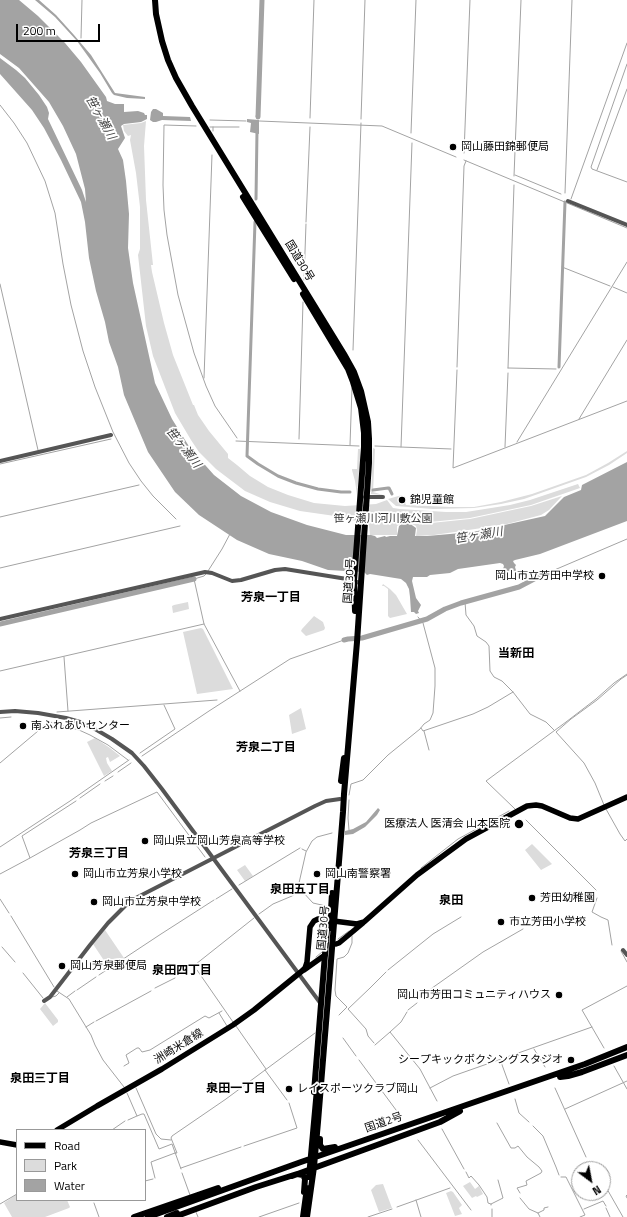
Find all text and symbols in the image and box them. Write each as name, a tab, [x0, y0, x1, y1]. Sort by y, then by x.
scale bar	[18, 16, 102, 42]
text: 200 m	[23, 21, 56, 40]
water label: 笹ヶ瀬川	[82, 94, 118, 142]
place label: 岡山藤田錦郵便局	[461, 140, 549, 154]
marker: 岡山藤田錦郵便局	[448, 142, 458, 152]
street label: 国道30号	[282, 238, 316, 284]
water label: 笹ヶ瀬川	[163, 425, 203, 471]
place label: 錦児童館	[410, 493, 454, 507]
marker: 錦児童館	[397, 495, 407, 505]
park label: 笹ヶ瀬川河川敷公園	[334, 512, 432, 526]
water label: 笹ヶ瀬川	[454, 525, 504, 547]
street label: 国道30号	[342, 558, 358, 604]
place label: 岡山市立芳田中学校	[495, 569, 594, 583]
marker: 岡山市立芳田中学校	[597, 571, 607, 581]
district label: 芳泉一丁目	[241, 591, 301, 605]
district label: 当新田	[498, 647, 534, 661]
place label: 南ふれあいセンター	[31, 719, 130, 733]
marker: 南ふれあいセンター	[18, 721, 28, 731]
district label: 芳泉二丁目	[236, 741, 296, 755]
place label: 医療法人 医清会 山本医院	[384, 817, 510, 831]
marker: 医療法人 医清会 山本医院	[513, 818, 525, 830]
place label: 岡山県立岡山芳泉高等学校	[153, 834, 285, 848]
marker: 岡山県立岡山芳泉高等学校	[140, 836, 150, 846]
district label: 芳泉三丁目	[69, 847, 129, 861]
place label: 岡山市立芳泉小学校	[83, 867, 182, 881]
place label: 岡山南警察署	[325, 867, 391, 881]
marker: 岡山市立芳泉小学校	[70, 869, 80, 879]
marker: 岡山南警察署	[312, 869, 322, 879]
district label: 泉田五丁目	[270, 883, 330, 897]
place label: 芳田幼稚園	[540, 891, 595, 905]
marker: 芳田幼稚園	[527, 893, 537, 903]
district label: 泉田	[439, 894, 463, 908]
place label: 岡山市立芳泉中学校	[102, 895, 201, 909]
marker: 岡山市立芳泉中学校	[89, 897, 99, 907]
street label: 国道30号	[315, 905, 333, 951]
place label: 市立芳田小学校	[509, 915, 586, 929]
marker: 市立芳田小学校	[496, 917, 506, 927]
place label: 岡山芳泉郵便局	[70, 959, 147, 973]
marker: 岡山芳泉郵便局	[57, 961, 67, 971]
district label: 泉田四丁目	[152, 964, 212, 978]
place label: 岡山市芳田コミュニティハウス	[397, 988, 551, 1002]
marker: 岡山市芳田コミュニティハウス	[554, 990, 564, 1000]
street label: 洲崎米倉線	[152, 1027, 206, 1067]
place label: シープキックボクシングスタジオ	[398, 1053, 563, 1067]
marker: シープキックボクシングスタジオ	[566, 1055, 576, 1065]
district label: 泉田三丁目	[10, 1072, 70, 1086]
district label: 泉田一丁目	[206, 1082, 266, 1096]
place label: レイスポーツクラブ岡山	[297, 1082, 418, 1096]
marker: レイスポーツクラブ岡山	[284, 1084, 294, 1094]
street label: 国道2号	[363, 1110, 405, 1136]
legend	[16, 1129, 146, 1201]
text: Road	[54, 1136, 80, 1155]
text: Park	[54, 1156, 77, 1175]
north arrow	[571, 1161, 611, 1201]
text: Water	[54, 1176, 85, 1195]
text: N	[589, 1182, 604, 1199]

